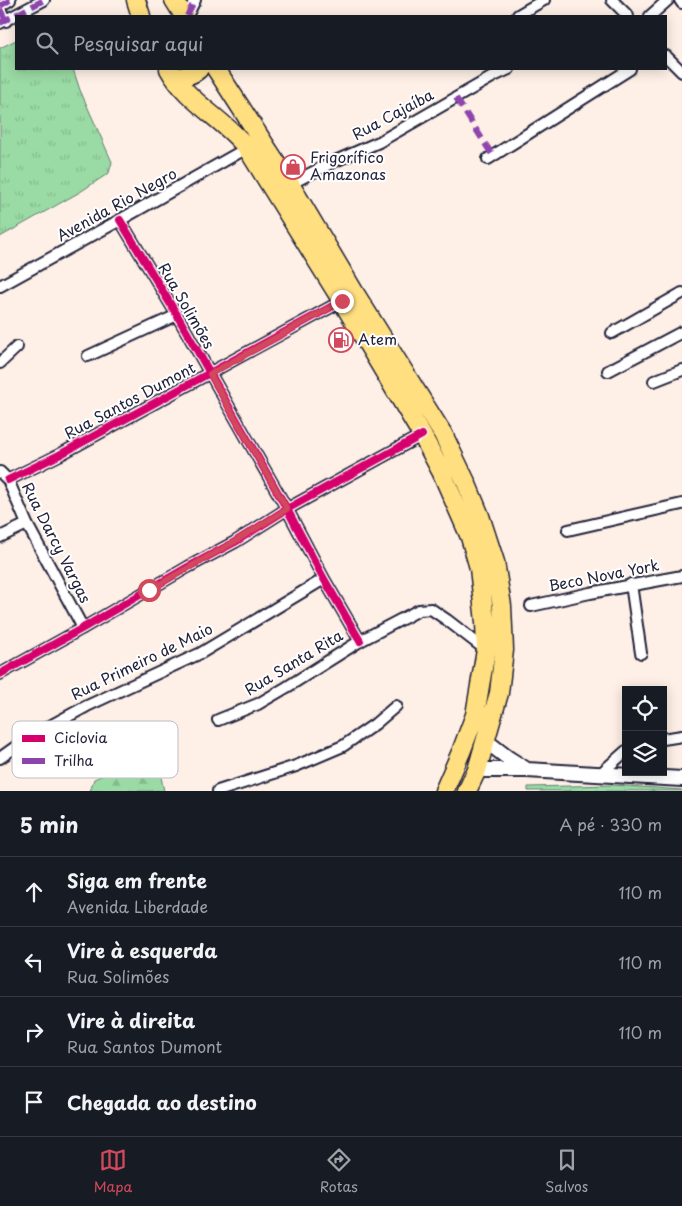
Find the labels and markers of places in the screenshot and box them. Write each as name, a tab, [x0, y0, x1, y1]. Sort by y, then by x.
place label: Frigorífico Amazonas	[310, 145, 386, 185]
shop icon: Frigorífico Amazonas	[280, 154, 306, 180]
fuel station icon: Atem	[328, 327, 354, 353]
place label: Atem	[358, 327, 397, 350]

